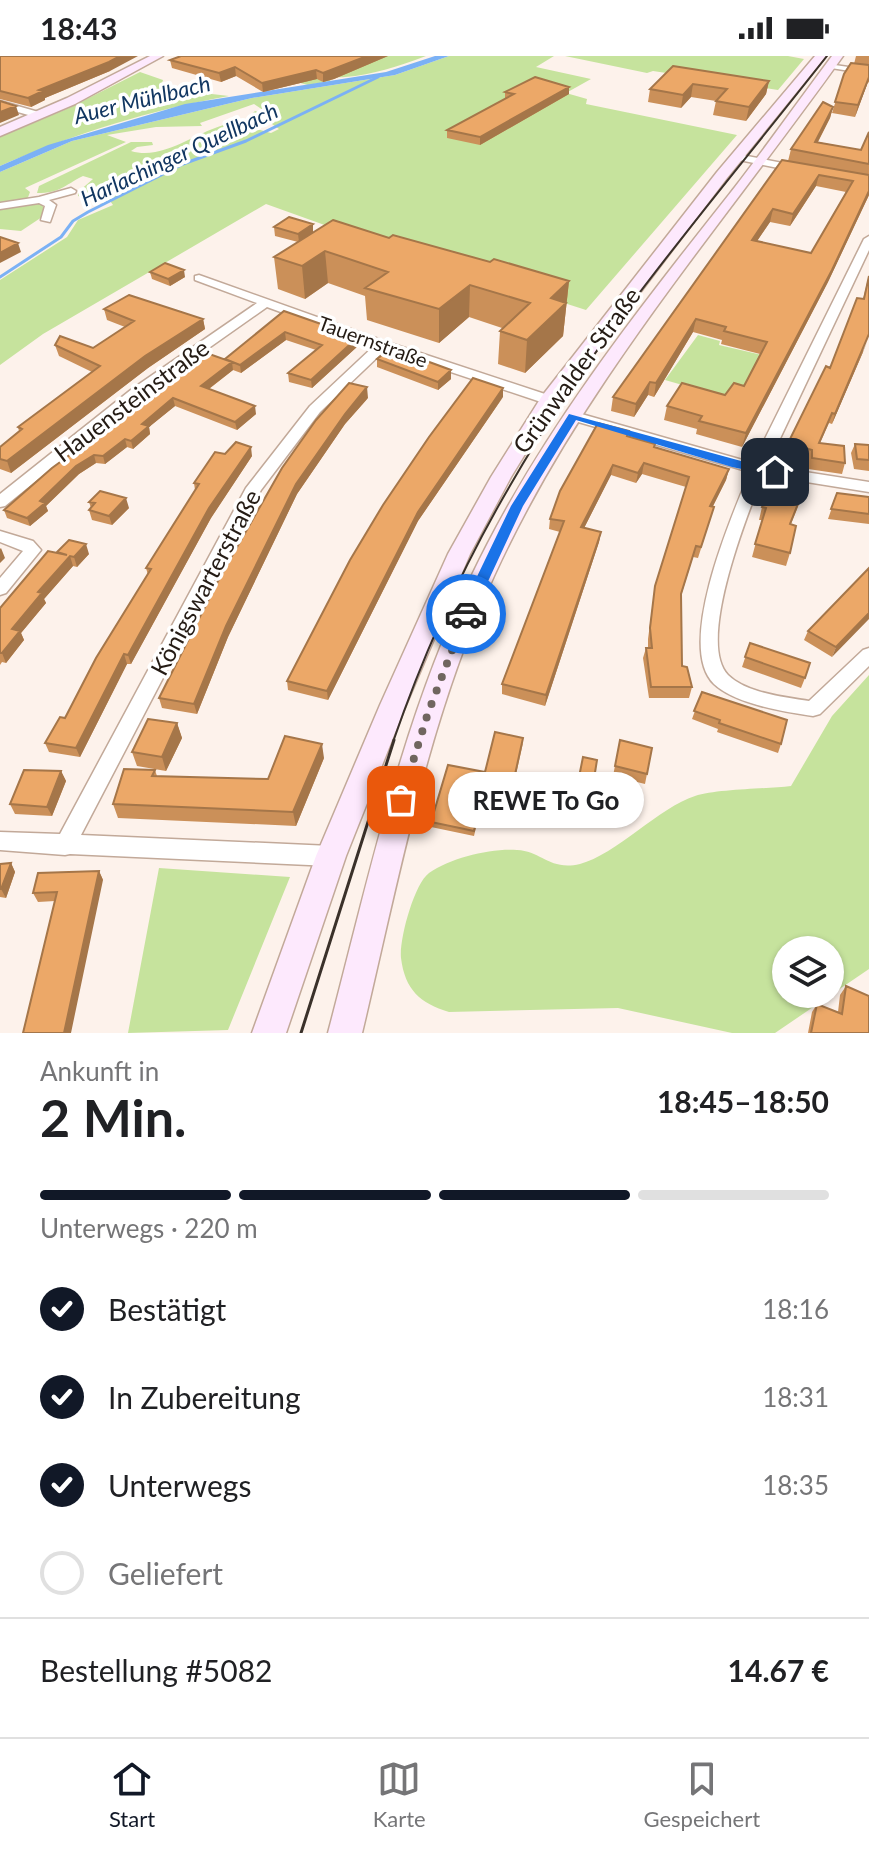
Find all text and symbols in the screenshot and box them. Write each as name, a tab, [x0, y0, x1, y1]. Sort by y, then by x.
text: 18:43	[40, 10, 117, 46]
water label: Auer Mühlbach	[70, 69, 213, 129]
water label: Harlachinger Quellbach	[76, 96, 282, 212]
street label: Grünwalder Straße	[506, 281, 646, 459]
street label: Tauernstraße	[315, 310, 431, 372]
street label: Hauensteinstraße	[48, 332, 214, 468]
pin	[741, 438, 809, 506]
icon: home	[753, 450, 797, 494]
street label: Königswarterstraße	[144, 484, 266, 680]
courier	[426, 574, 506, 654]
icon: car	[444, 592, 488, 636]
pin	[367, 766, 435, 834]
callout: REWE To Go	[449, 772, 645, 828]
icon: bag	[379, 778, 423, 822]
text: REWE To Go	[473, 784, 619, 816]
map controls	[772, 936, 844, 1008]
button: layers	[772, 936, 844, 1008]
text: Ankunft in	[40, 1055, 159, 1087]
text: 18:45–18:50	[657, 1083, 829, 1119]
text: 2 Min.	[40, 1086, 186, 1148]
text: Unterwegs · 220 m	[40, 1212, 258, 1244]
icon: check	[40, 1287, 84, 1331]
text: Bestätigt	[108, 1291, 226, 1327]
text: 18:16	[762, 1293, 829, 1325]
icon: check	[40, 1375, 84, 1419]
text: In Zubereitung	[108, 1379, 301, 1415]
text: 18:31	[762, 1381, 829, 1413]
icon: check	[40, 1463, 84, 1507]
text: Unterwegs	[108, 1467, 251, 1503]
text: 18:35	[762, 1469, 829, 1501]
text: Geliefert	[108, 1555, 223, 1591]
text: Bestellung #5082	[40, 1652, 272, 1688]
text: 14.67 €	[728, 1652, 829, 1688]
tab: Start	[109, 1757, 155, 1832]
tab: Karte	[373, 1757, 426, 1832]
tab: Gespeichert	[643, 1757, 760, 1832]

